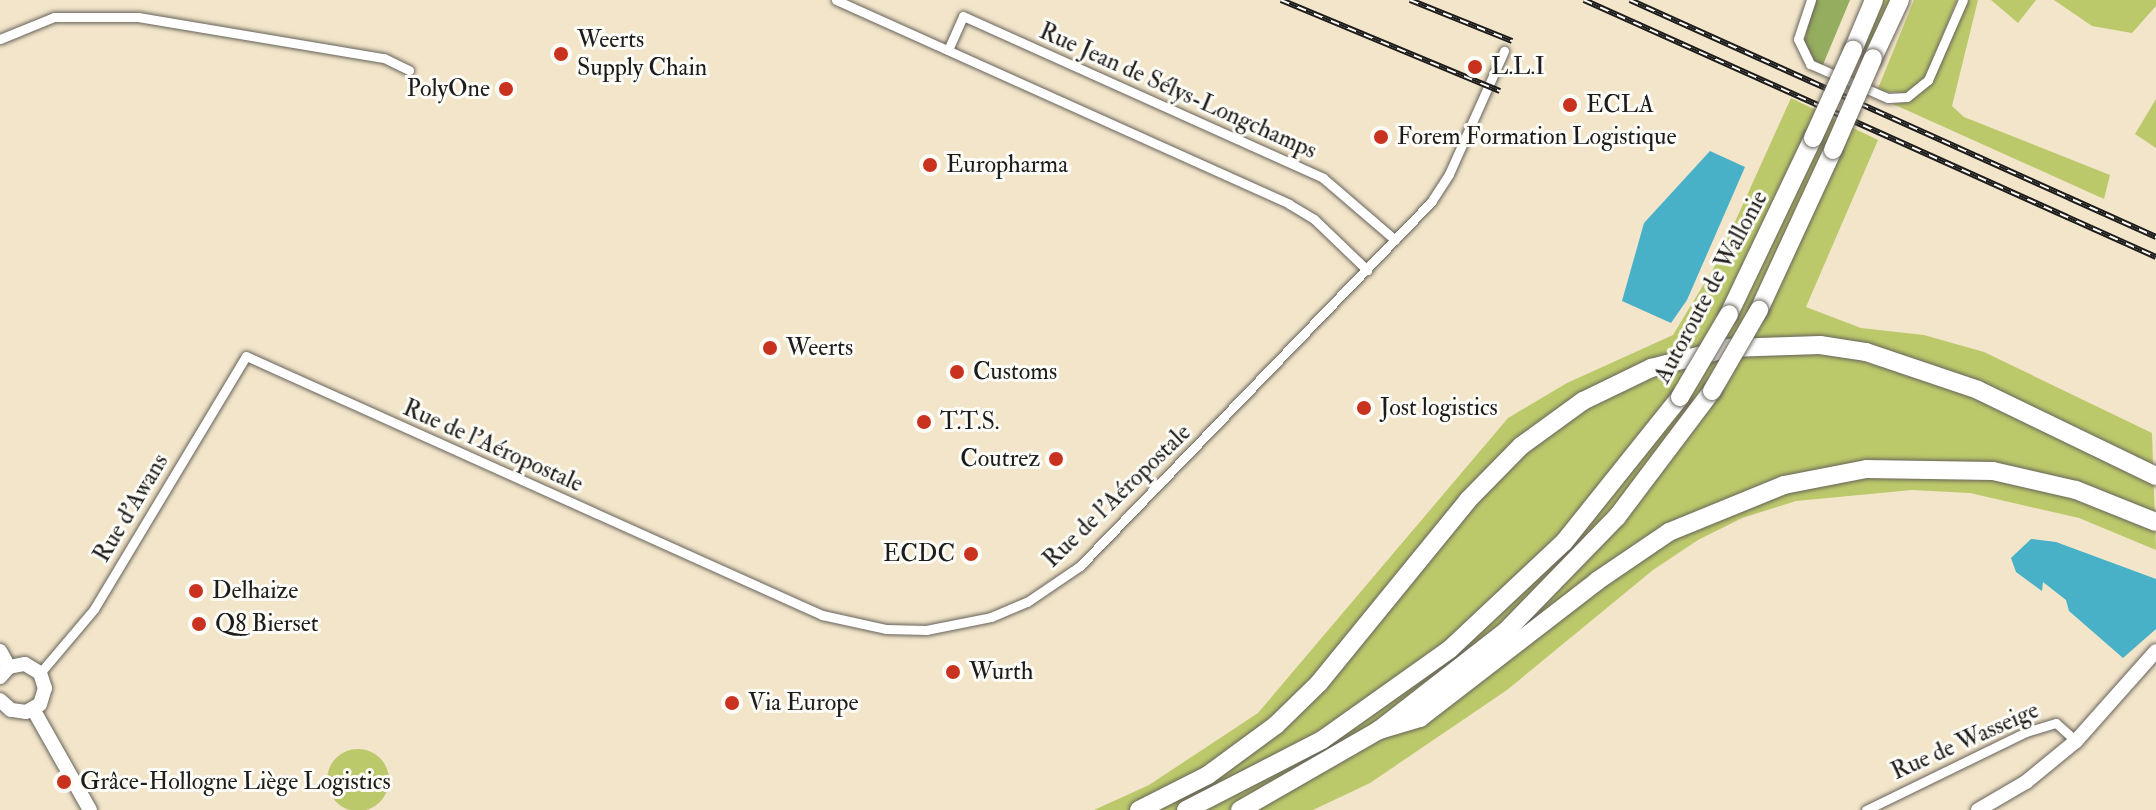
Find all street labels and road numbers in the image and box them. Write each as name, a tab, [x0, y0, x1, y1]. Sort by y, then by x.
street label: Rue Jean de Sélys-Longchamps	[1035, 17, 1321, 165]
street label: Autoroute de Wallonie	[1648, 186, 1774, 388]
street label: Rue de l'Aéropostale	[399, 393, 587, 499]
street label: Rue de l'Aéropostale	[1037, 418, 1197, 574]
street label: Rue d'Awans	[87, 449, 175, 567]
street label: Rue de Wasseige	[1887, 696, 2043, 786]

